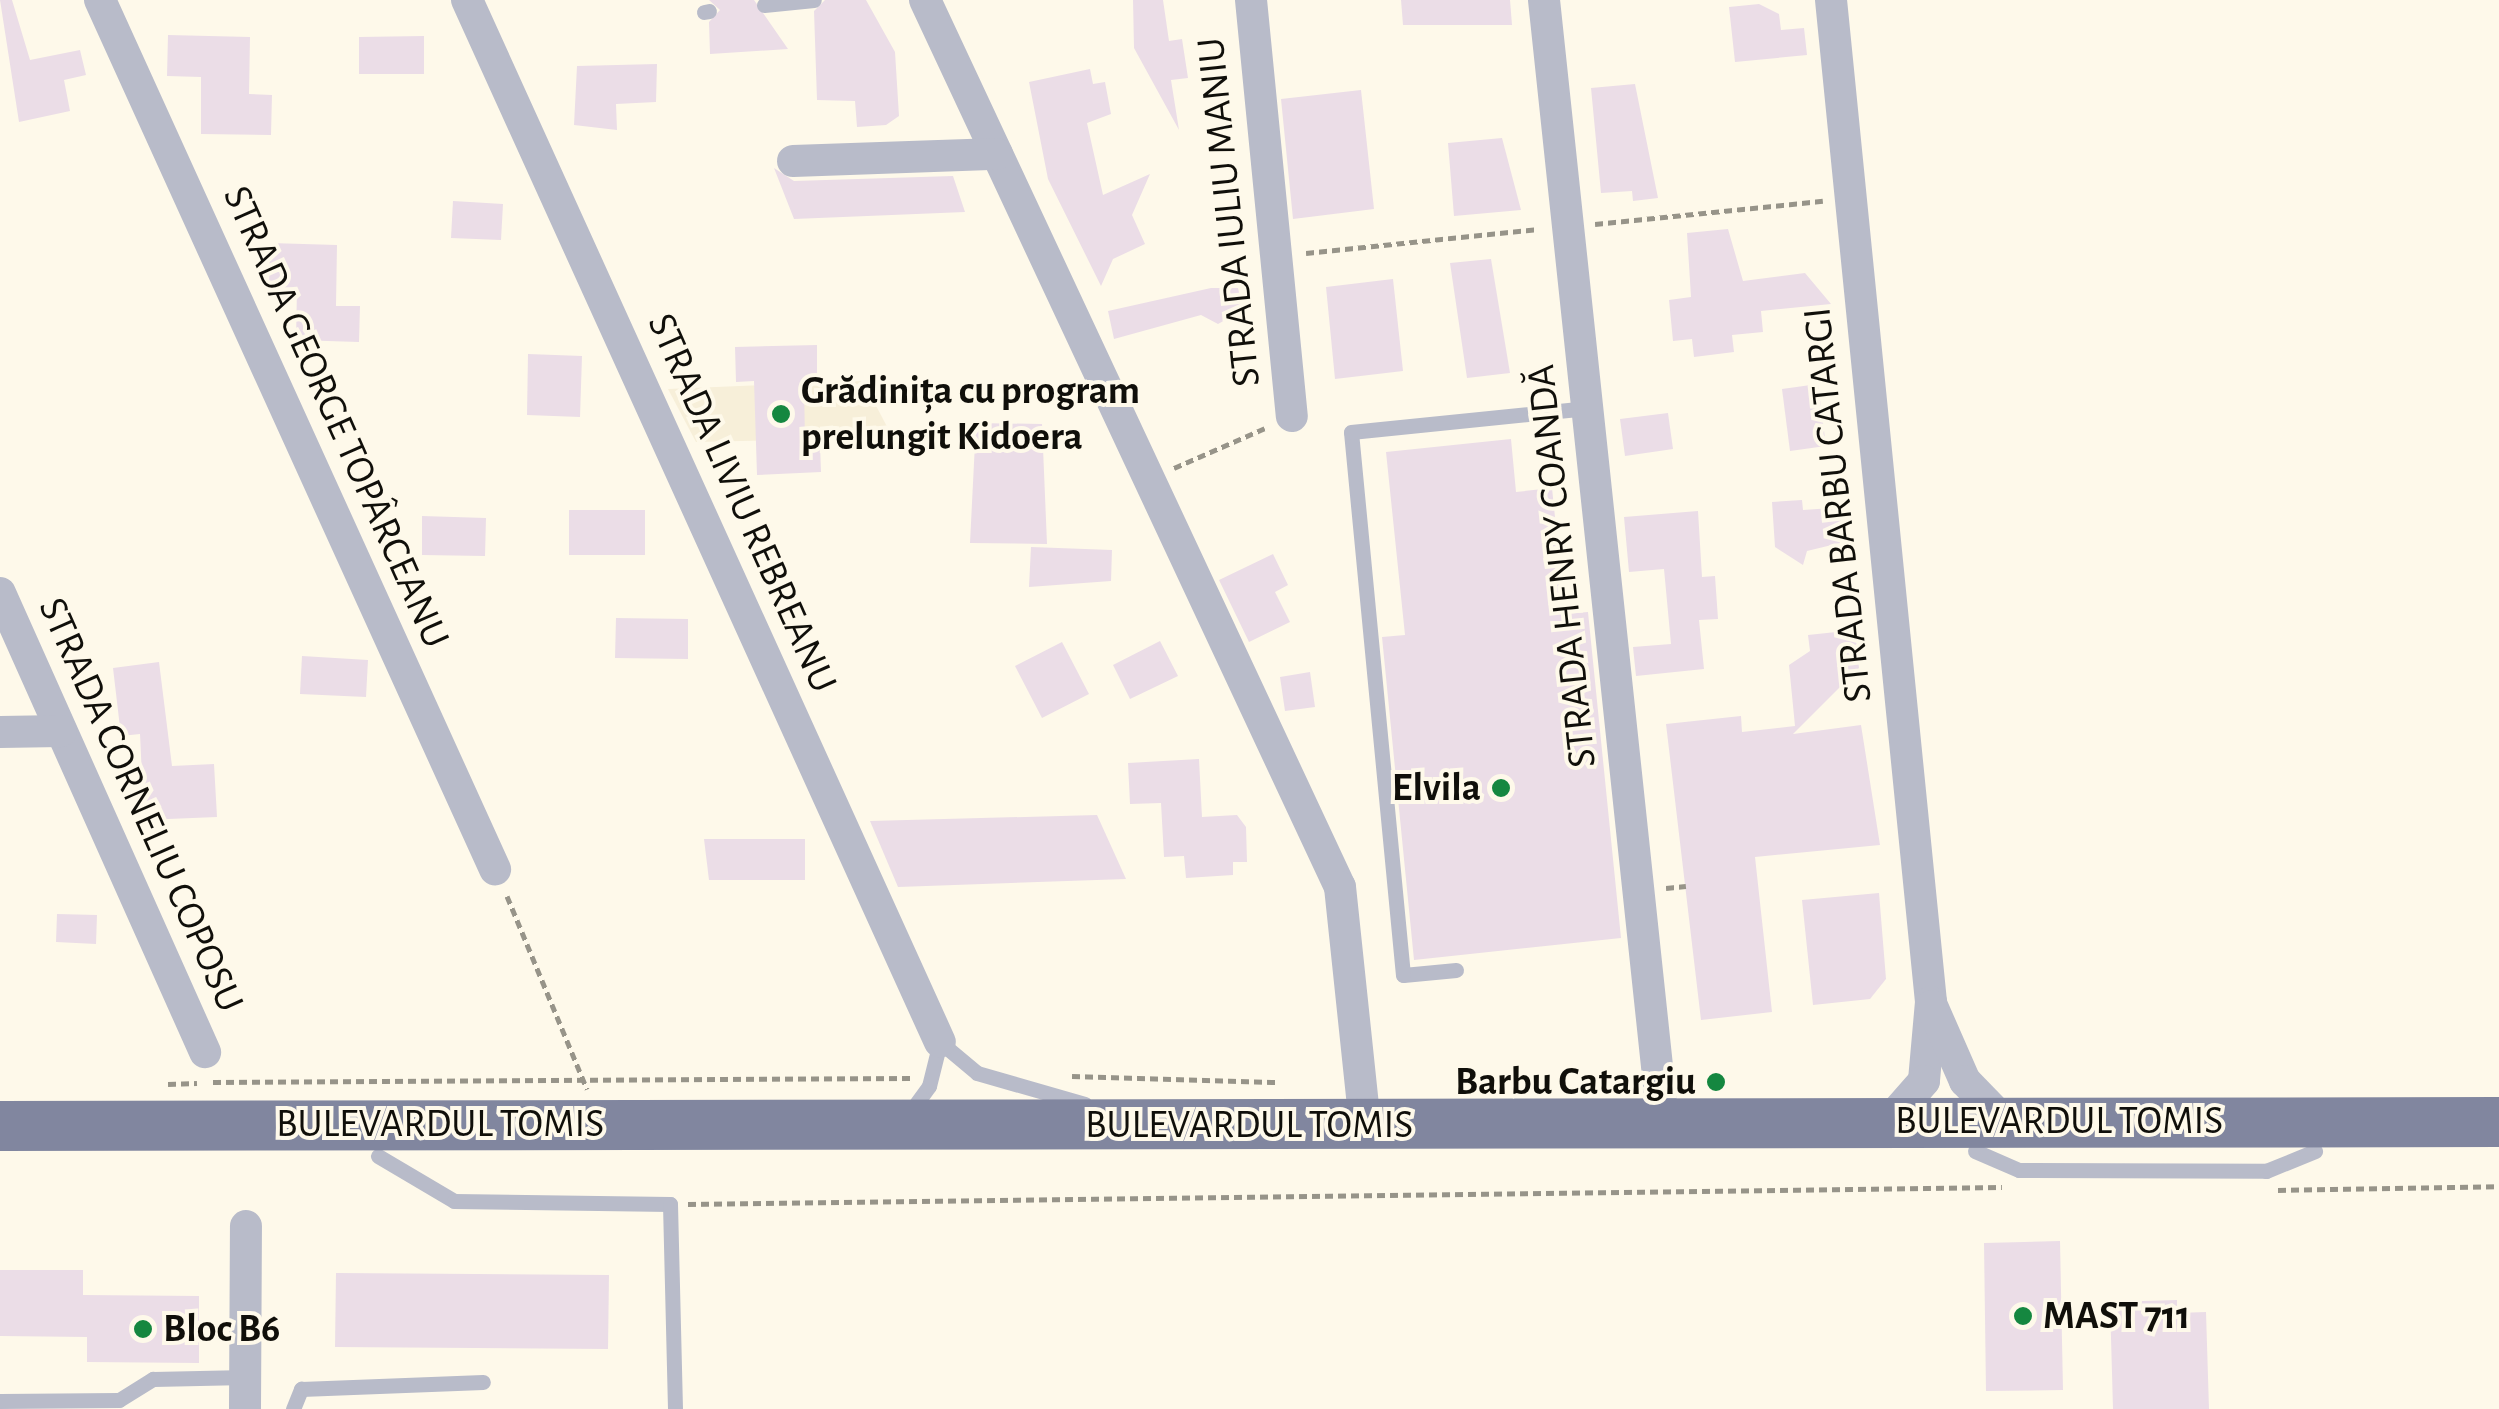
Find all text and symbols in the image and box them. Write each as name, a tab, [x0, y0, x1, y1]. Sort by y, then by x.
street label: STRADA IULIU MANIU	[1187, 35, 1271, 389]
street label: STRADA GEORGE TOPÂRCEANU	[212, 179, 460, 655]
street label: STRADA BARBU CATARGI	[1793, 305, 1883, 705]
street label: STRADA LIVIU REBREANU	[637, 306, 847, 700]
street label: STRADA HENRY COANDĂ	[1517, 362, 1607, 770]
place label: Grădinița cu program prelungit Kidoera	[801, 367, 1140, 461]
marker: Grădinița cu program prelungit Kidoera	[770, 403, 792, 425]
street label: STRADA CORNELIU COPOSU	[28, 590, 254, 1020]
place label: Elvila	[1392, 764, 1481, 812]
marker: Elvila	[1490, 777, 1512, 799]
place label: Barbu Catargiu	[1455, 1058, 1696, 1106]
marker: Barbu Catargiu	[1705, 1071, 1727, 1093]
street label: BULEVARDUL TOMIS	[1895, 1097, 2223, 1145]
street label: BULEVARDUL TOMIS	[276, 1100, 604, 1148]
street label: BULEVARDUL TOMIS	[1085, 1101, 1413, 1149]
place label: MAST 711	[2043, 1292, 2191, 1340]
place label: Bloc B6	[163, 1305, 280, 1353]
marker: MAST 711	[2012, 1305, 2034, 1327]
marker: Bloc B6	[132, 1318, 154, 1340]

